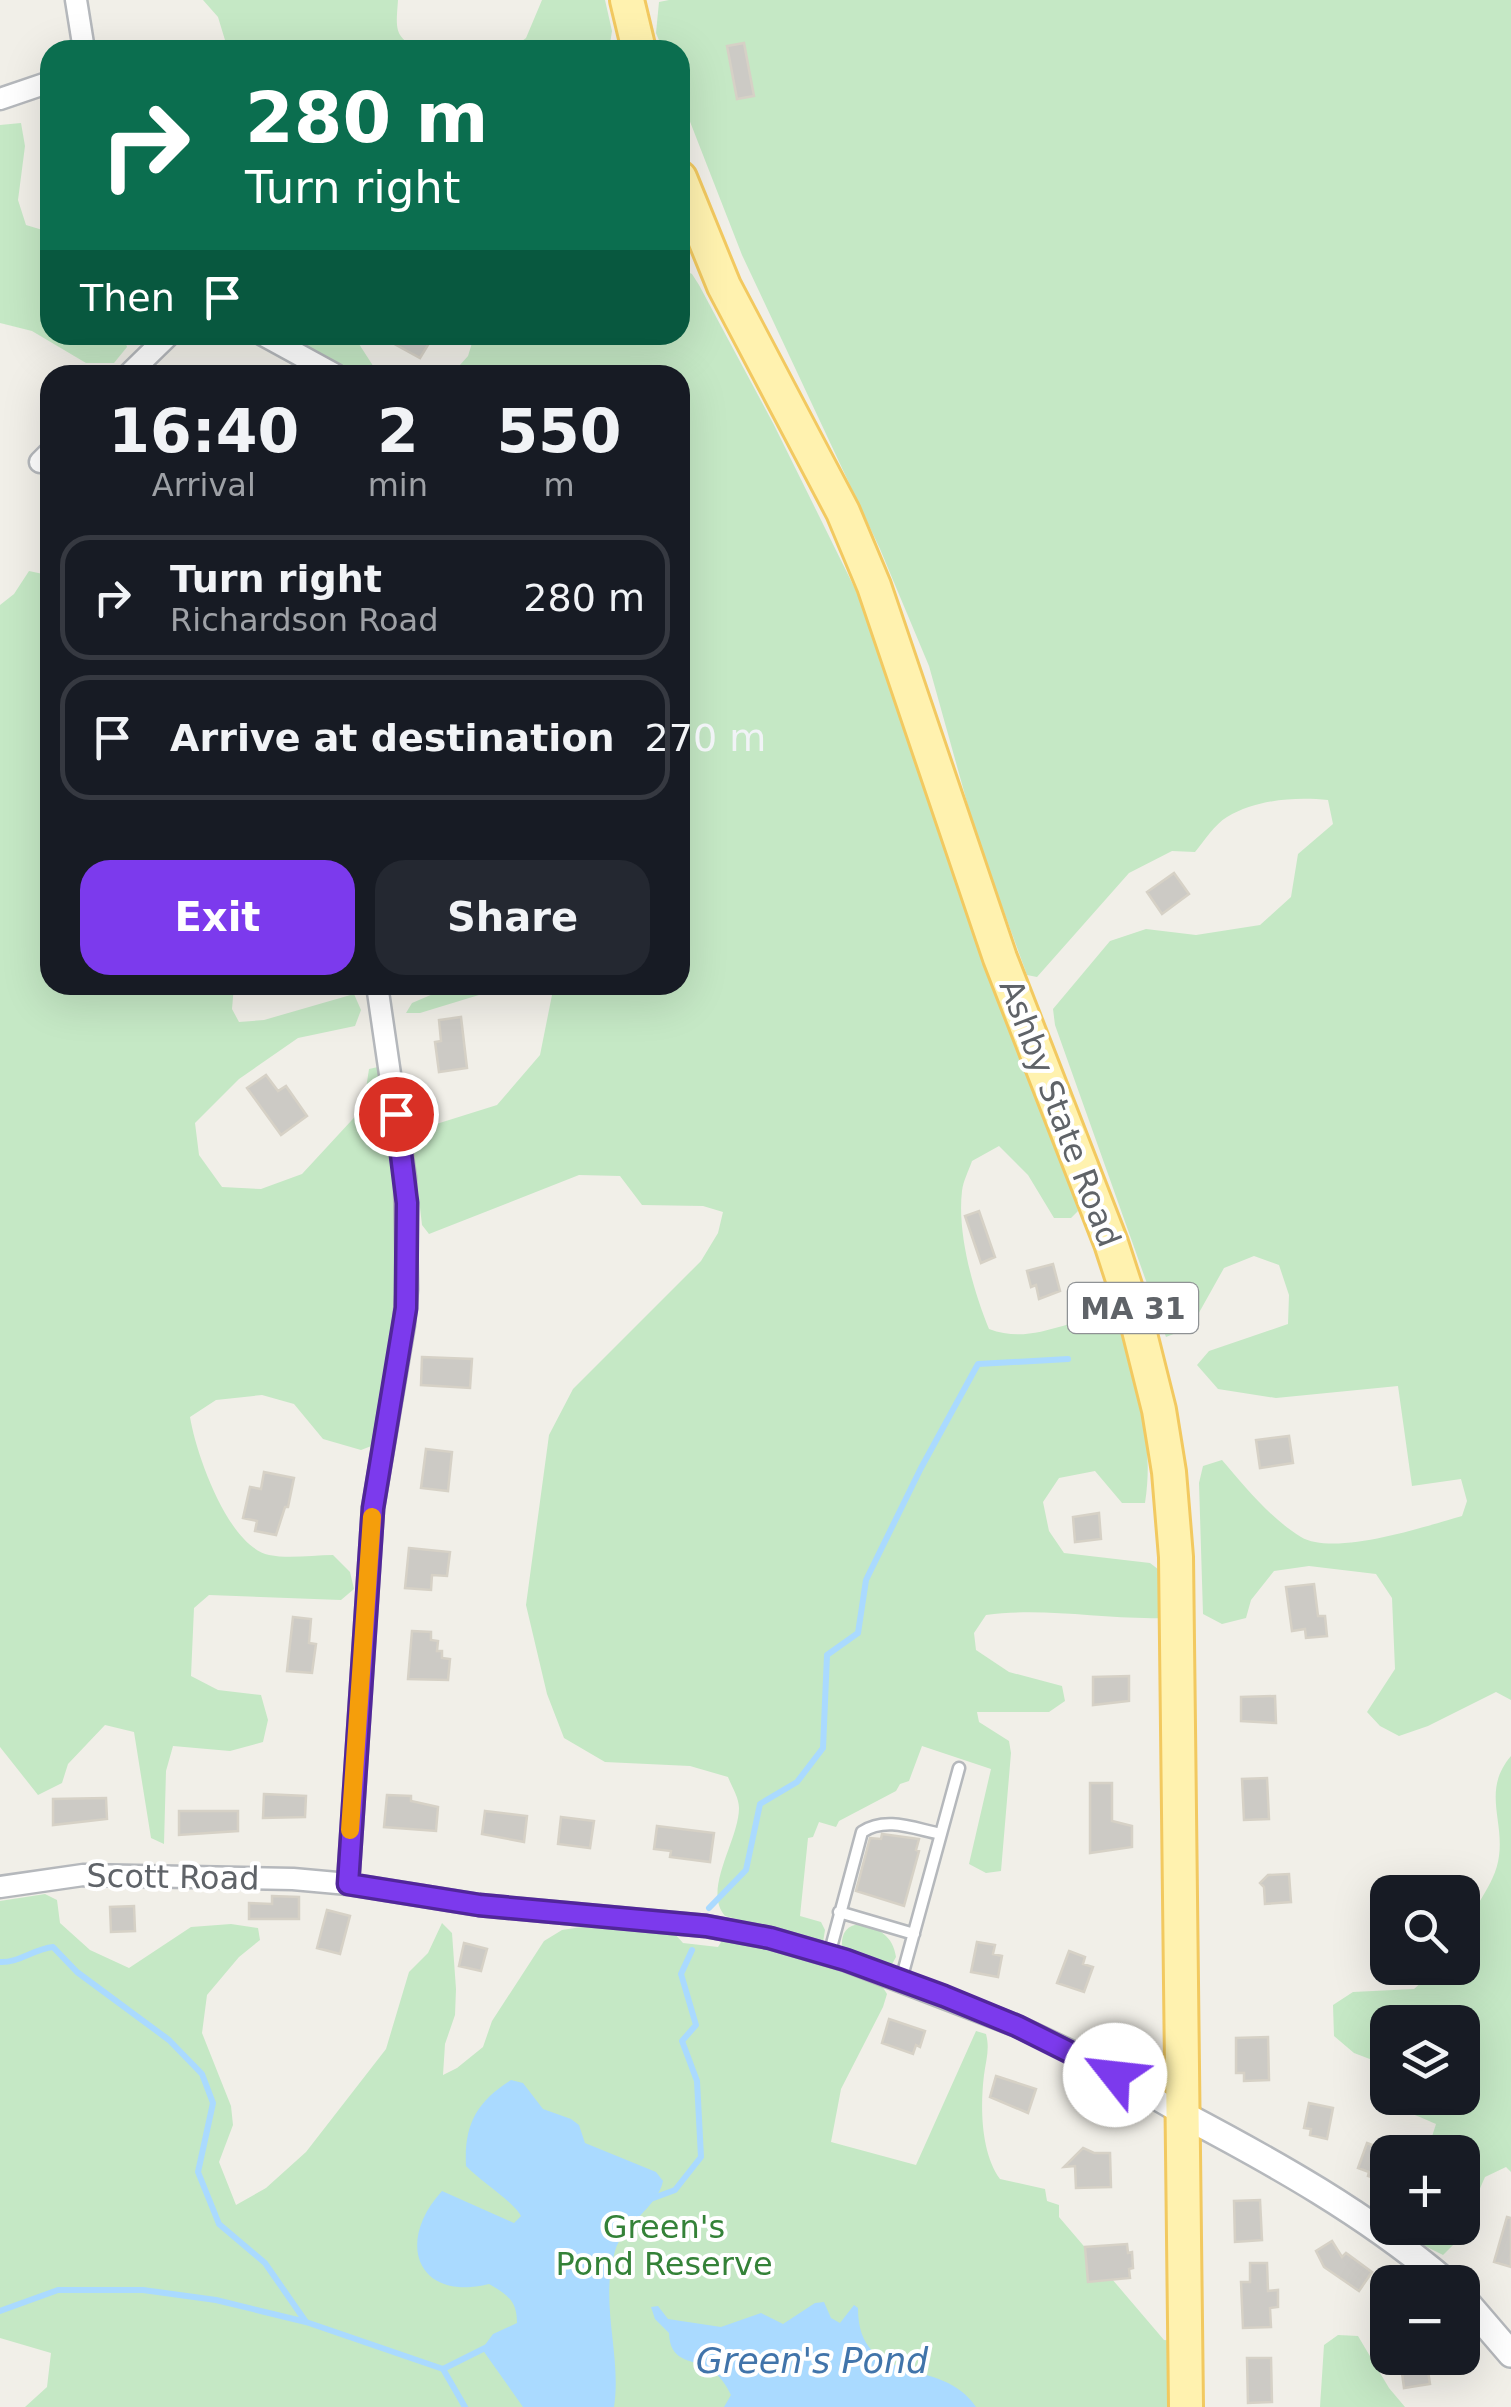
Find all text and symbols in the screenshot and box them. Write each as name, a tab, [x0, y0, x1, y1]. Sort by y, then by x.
text: 280 m	[245, 77, 488, 159]
icon: right	[80, 80, 210, 210]
text: Turn right	[245, 161, 460, 214]
icon: arrive	[195, 270, 250, 325]
text: Then	[80, 276, 175, 320]
text: 16:40	[108, 396, 299, 466]
text: 2	[377, 396, 419, 466]
text: 550	[496, 396, 622, 466]
text: Arrival	[152, 466, 256, 504]
text: min	[368, 466, 428, 504]
text: m	[543, 466, 575, 504]
text: Turn right	[170, 557, 382, 601]
icon: right	[85, 570, 140, 625]
text: 280 m	[523, 576, 645, 620]
text: Richardson Road	[170, 601, 439, 639]
icon: arrive	[85, 710, 140, 765]
text: Arrive at destination	[170, 716, 615, 760]
text: 270 m	[645, 716, 766, 760]
button: Exit	[80, 860, 355, 975]
button: Share	[375, 860, 650, 975]
street label: Ashby State Road	[991, 974, 1129, 1252]
pin	[354, 1072, 439, 1157]
icon: arrive	[369, 1087, 424, 1142]
road number: MA 31	[1068, 1283, 1198, 1333]
street label: Scott Road	[86, 1856, 260, 1898]
map controls	[1370, 1875, 1480, 2375]
button: search	[1370, 1875, 1480, 1985]
button: layers	[1370, 2005, 1480, 2115]
position arrow	[1063, 2023, 1167, 2127]
button: +	[1370, 2135, 1480, 2245]
park label: Green's Pond Reserve	[555, 2208, 773, 2283]
button: −	[1370, 2265, 1480, 2375]
water label: Green's Pond	[696, 2341, 929, 2381]

